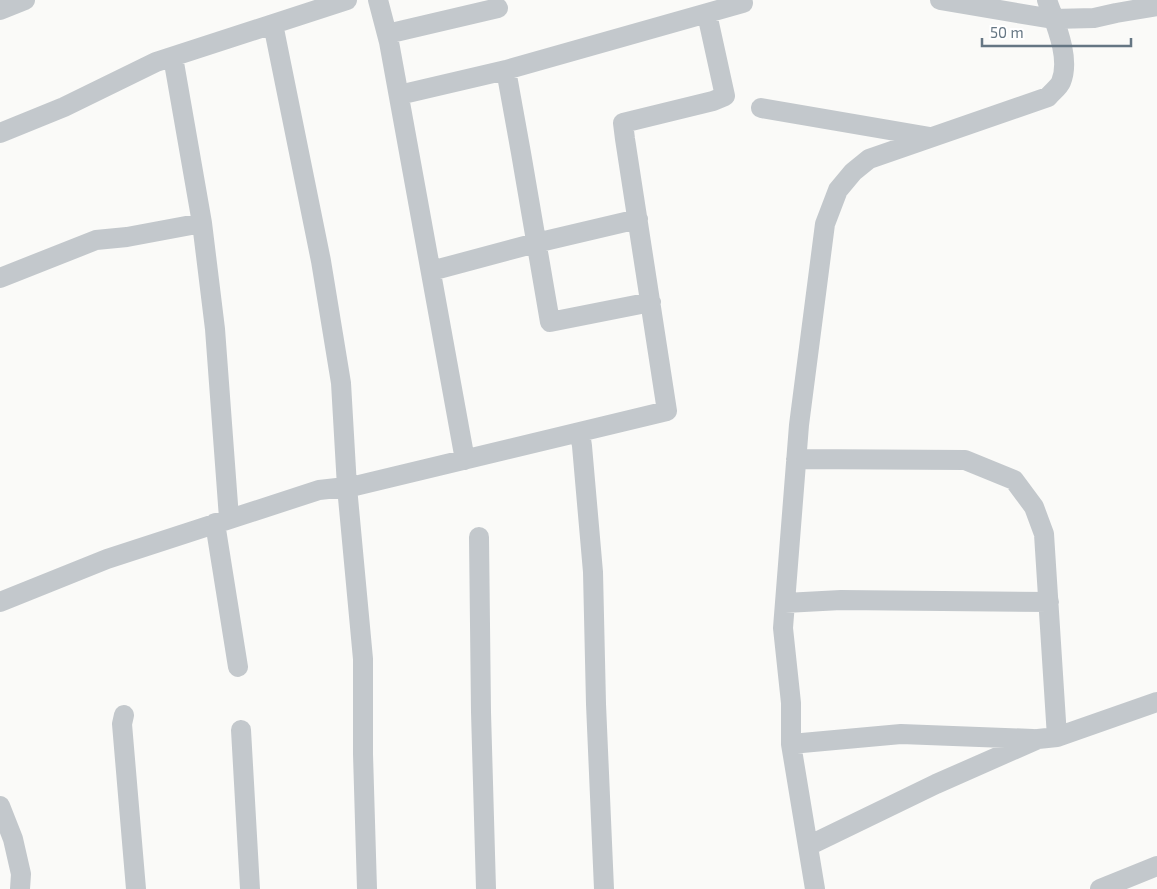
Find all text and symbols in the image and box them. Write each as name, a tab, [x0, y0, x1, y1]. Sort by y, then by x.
scale bar	[982, 15, 1131, 47]
text: 50 m	[990, 23, 1024, 41]

